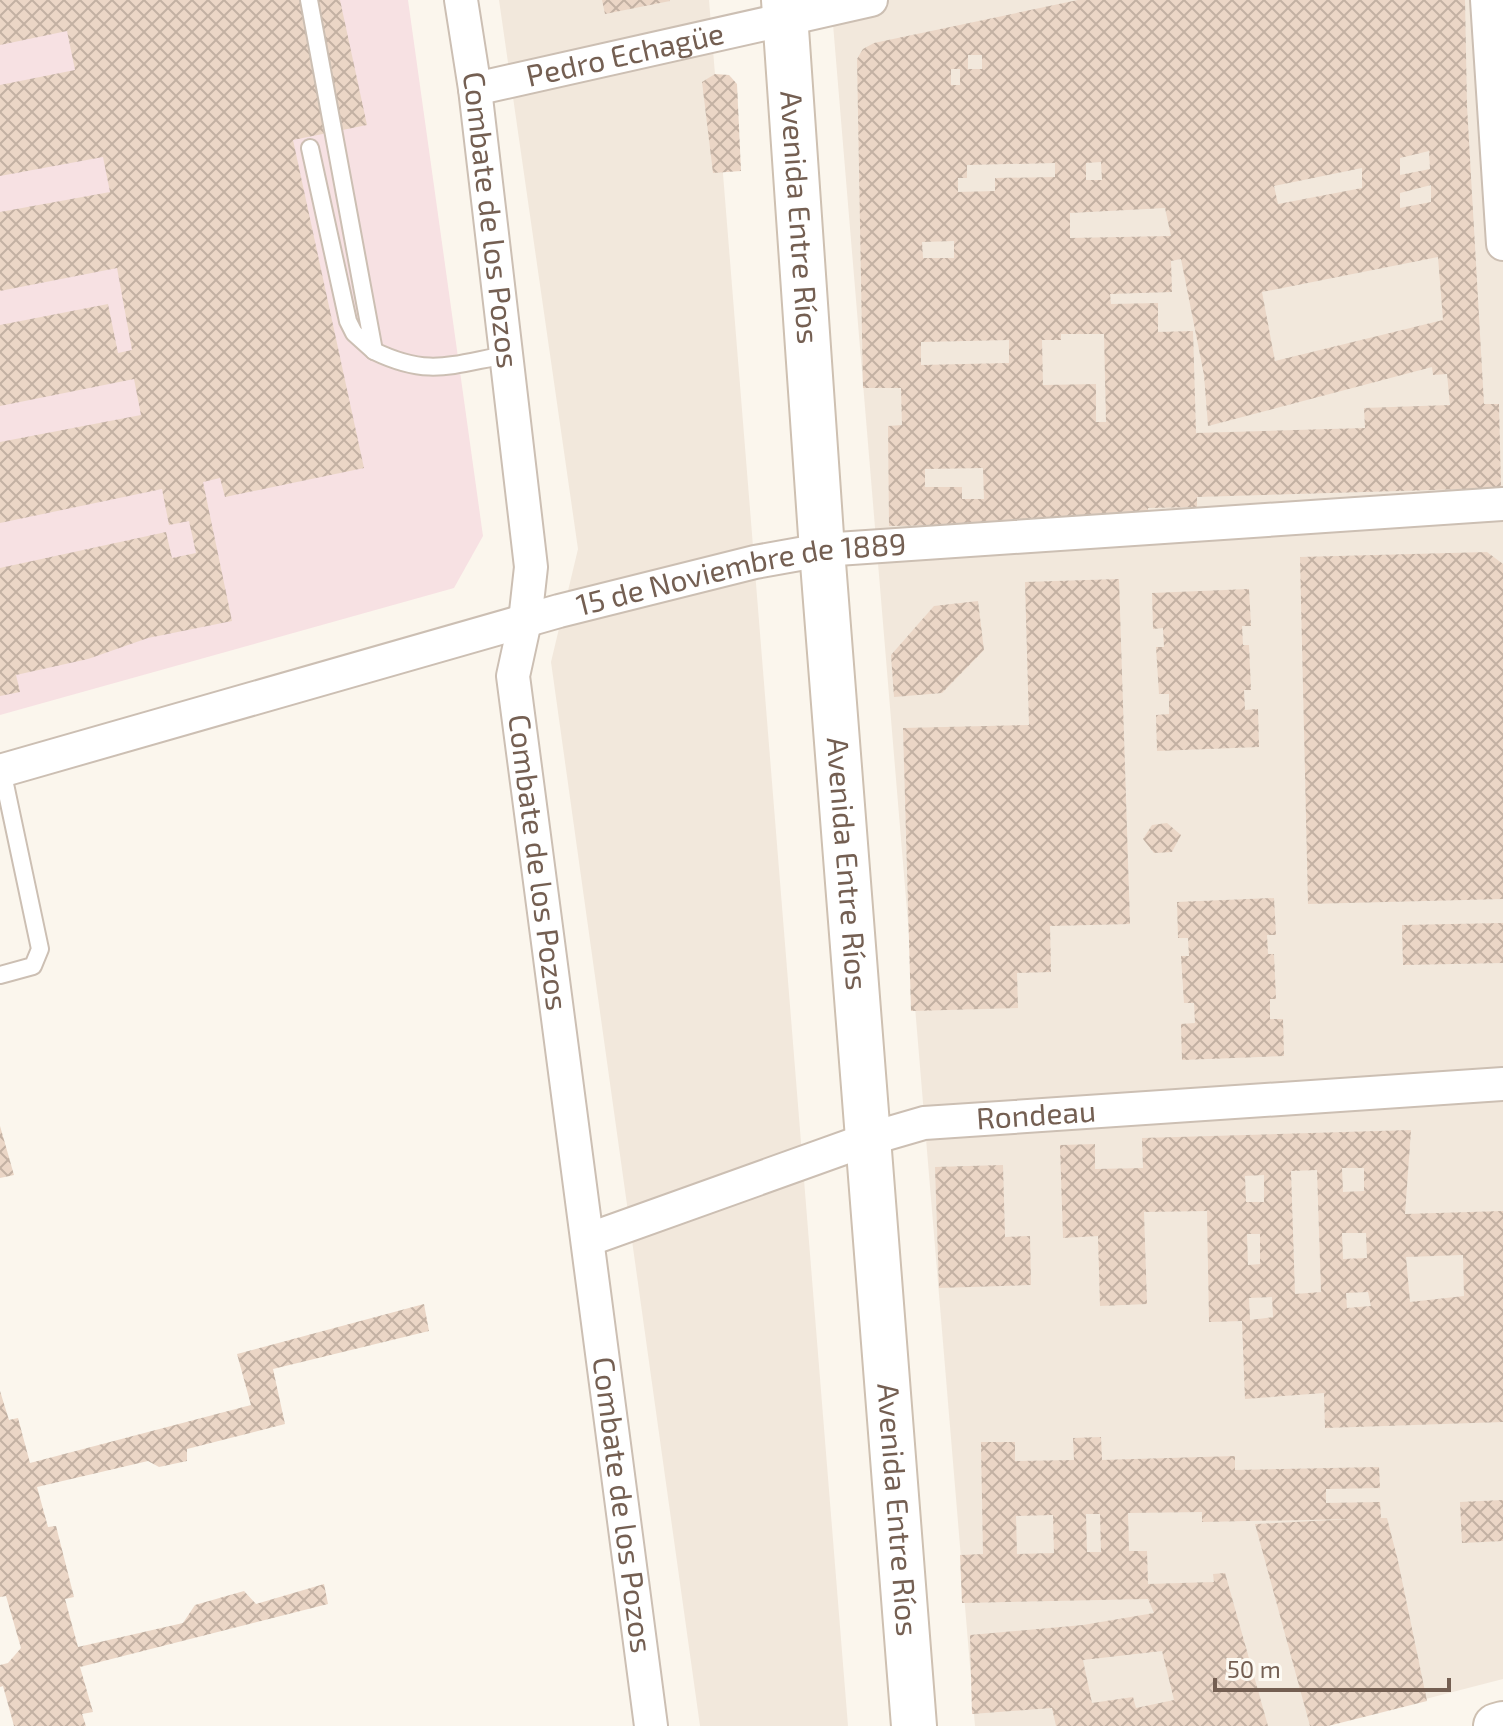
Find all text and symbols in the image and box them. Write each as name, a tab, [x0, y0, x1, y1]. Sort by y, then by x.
street label: Pedro Echagüe	[522, 14, 727, 93]
street label: Combate de los Pozos	[457, 69, 528, 370]
street label: Avenida Entre Ríos	[774, 90, 828, 345]
street label: 15 de Noviembre de 1889	[572, 524, 907, 622]
street label: Combate de los Pozos	[502, 712, 577, 1012]
street label: Avenida Entre Ríos	[821, 736, 876, 991]
street label: Rondeau	[975, 1091, 1097, 1135]
street label: Combate de los Pozos	[587, 1354, 661, 1655]
street label: Avenida Entre Ríos	[871, 1382, 927, 1637]
scale bar	[1215, 1642, 1449, 1692]
text: 50 m	[1227, 1654, 1281, 1683]

